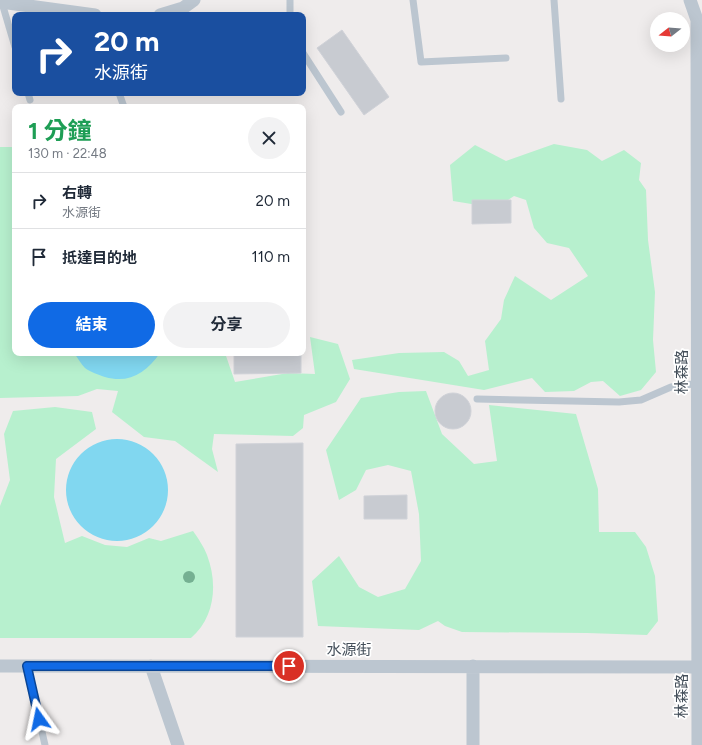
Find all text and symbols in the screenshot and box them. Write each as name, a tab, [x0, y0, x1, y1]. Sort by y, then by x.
north arrow	[650, 12, 690, 52]
map controls	[650, 12, 690, 52]
text: 20 m	[94, 24, 159, 58]
icon: right	[28, 28, 80, 80]
text: 水源街	[94, 62, 148, 84]
text: 1 分鐘	[28, 116, 92, 145]
button: close	[248, 117, 290, 159]
text: 130 m · 22:48	[28, 146, 107, 161]
text: 右轉	[62, 184, 92, 202]
icon: right	[28, 190, 50, 212]
text: 20 m	[256, 192, 290, 210]
text: 水源街	[62, 205, 101, 220]
icon: arrive	[28, 246, 50, 268]
text: 110 m	[252, 248, 290, 266]
text: 抵達目的地	[62, 249, 137, 267]
button: 結束	[28, 302, 155, 348]
button: 分享	[163, 302, 290, 348]
street label: 林森路	[673, 349, 691, 395]
street label: 水源街	[326, 641, 372, 659]
pin	[272, 649, 306, 683]
icon: arrive	[278, 655, 300, 677]
street label: 林森路	[673, 673, 691, 719]
position arrow	[18, 698, 60, 740]

